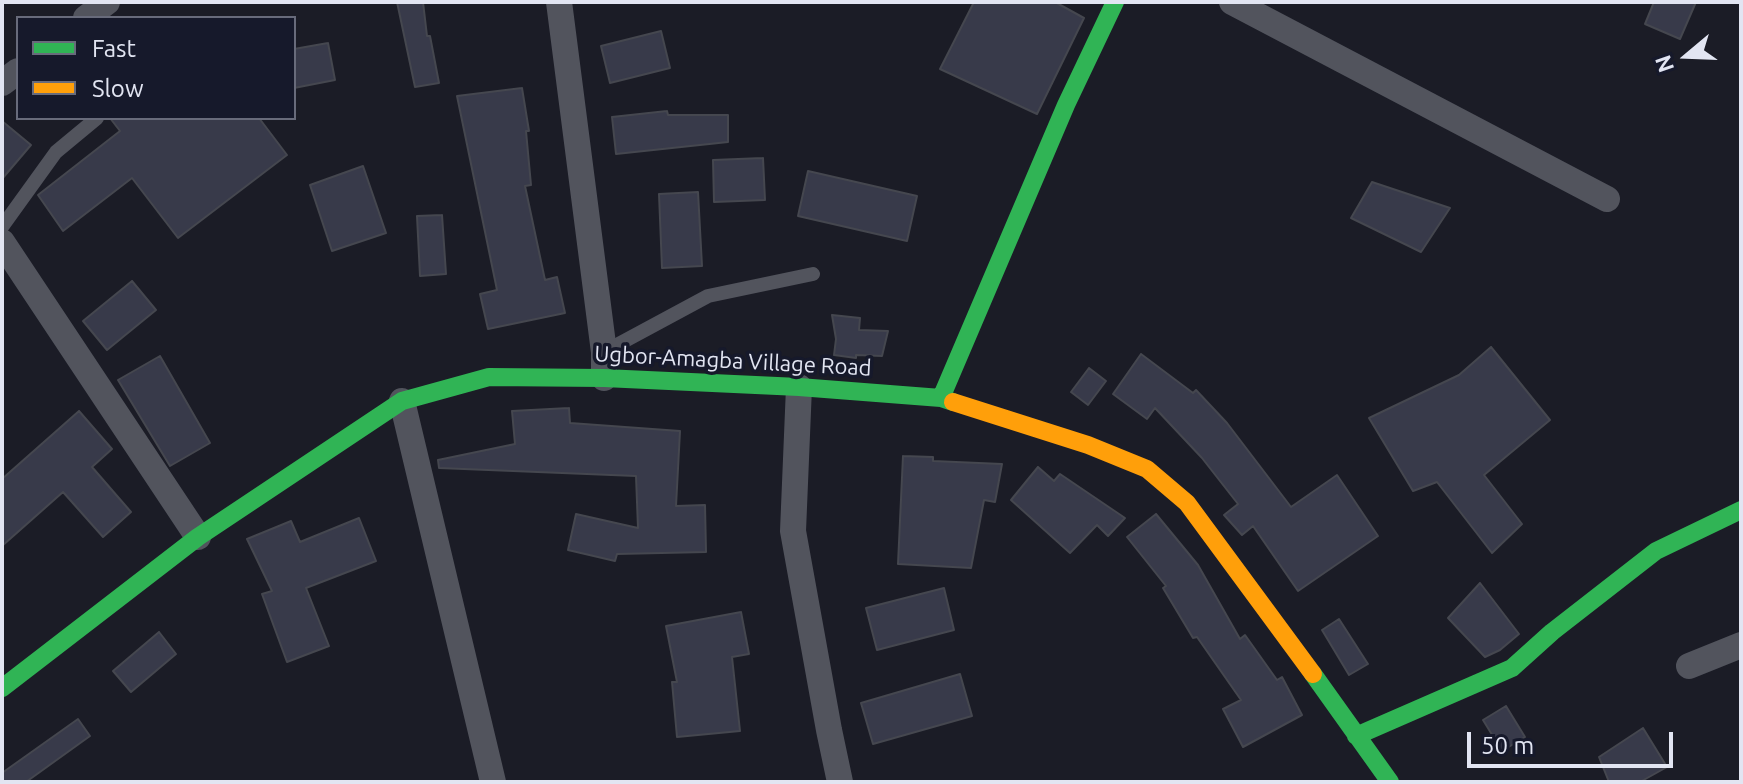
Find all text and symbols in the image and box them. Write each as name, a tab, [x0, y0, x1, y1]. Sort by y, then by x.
legend	[16, 16, 296, 120]
north arrow	[1647, 16, 1727, 96]
text: Fast	[92, 35, 136, 62]
text: N	[1649, 52, 1678, 76]
text: Slow	[92, 75, 144, 102]
street label: Ugbor-Amagba Village Road	[594, 341, 872, 381]
scale bar	[1471, 716, 1677, 766]
text: 50 m	[1481, 732, 1534, 759]

